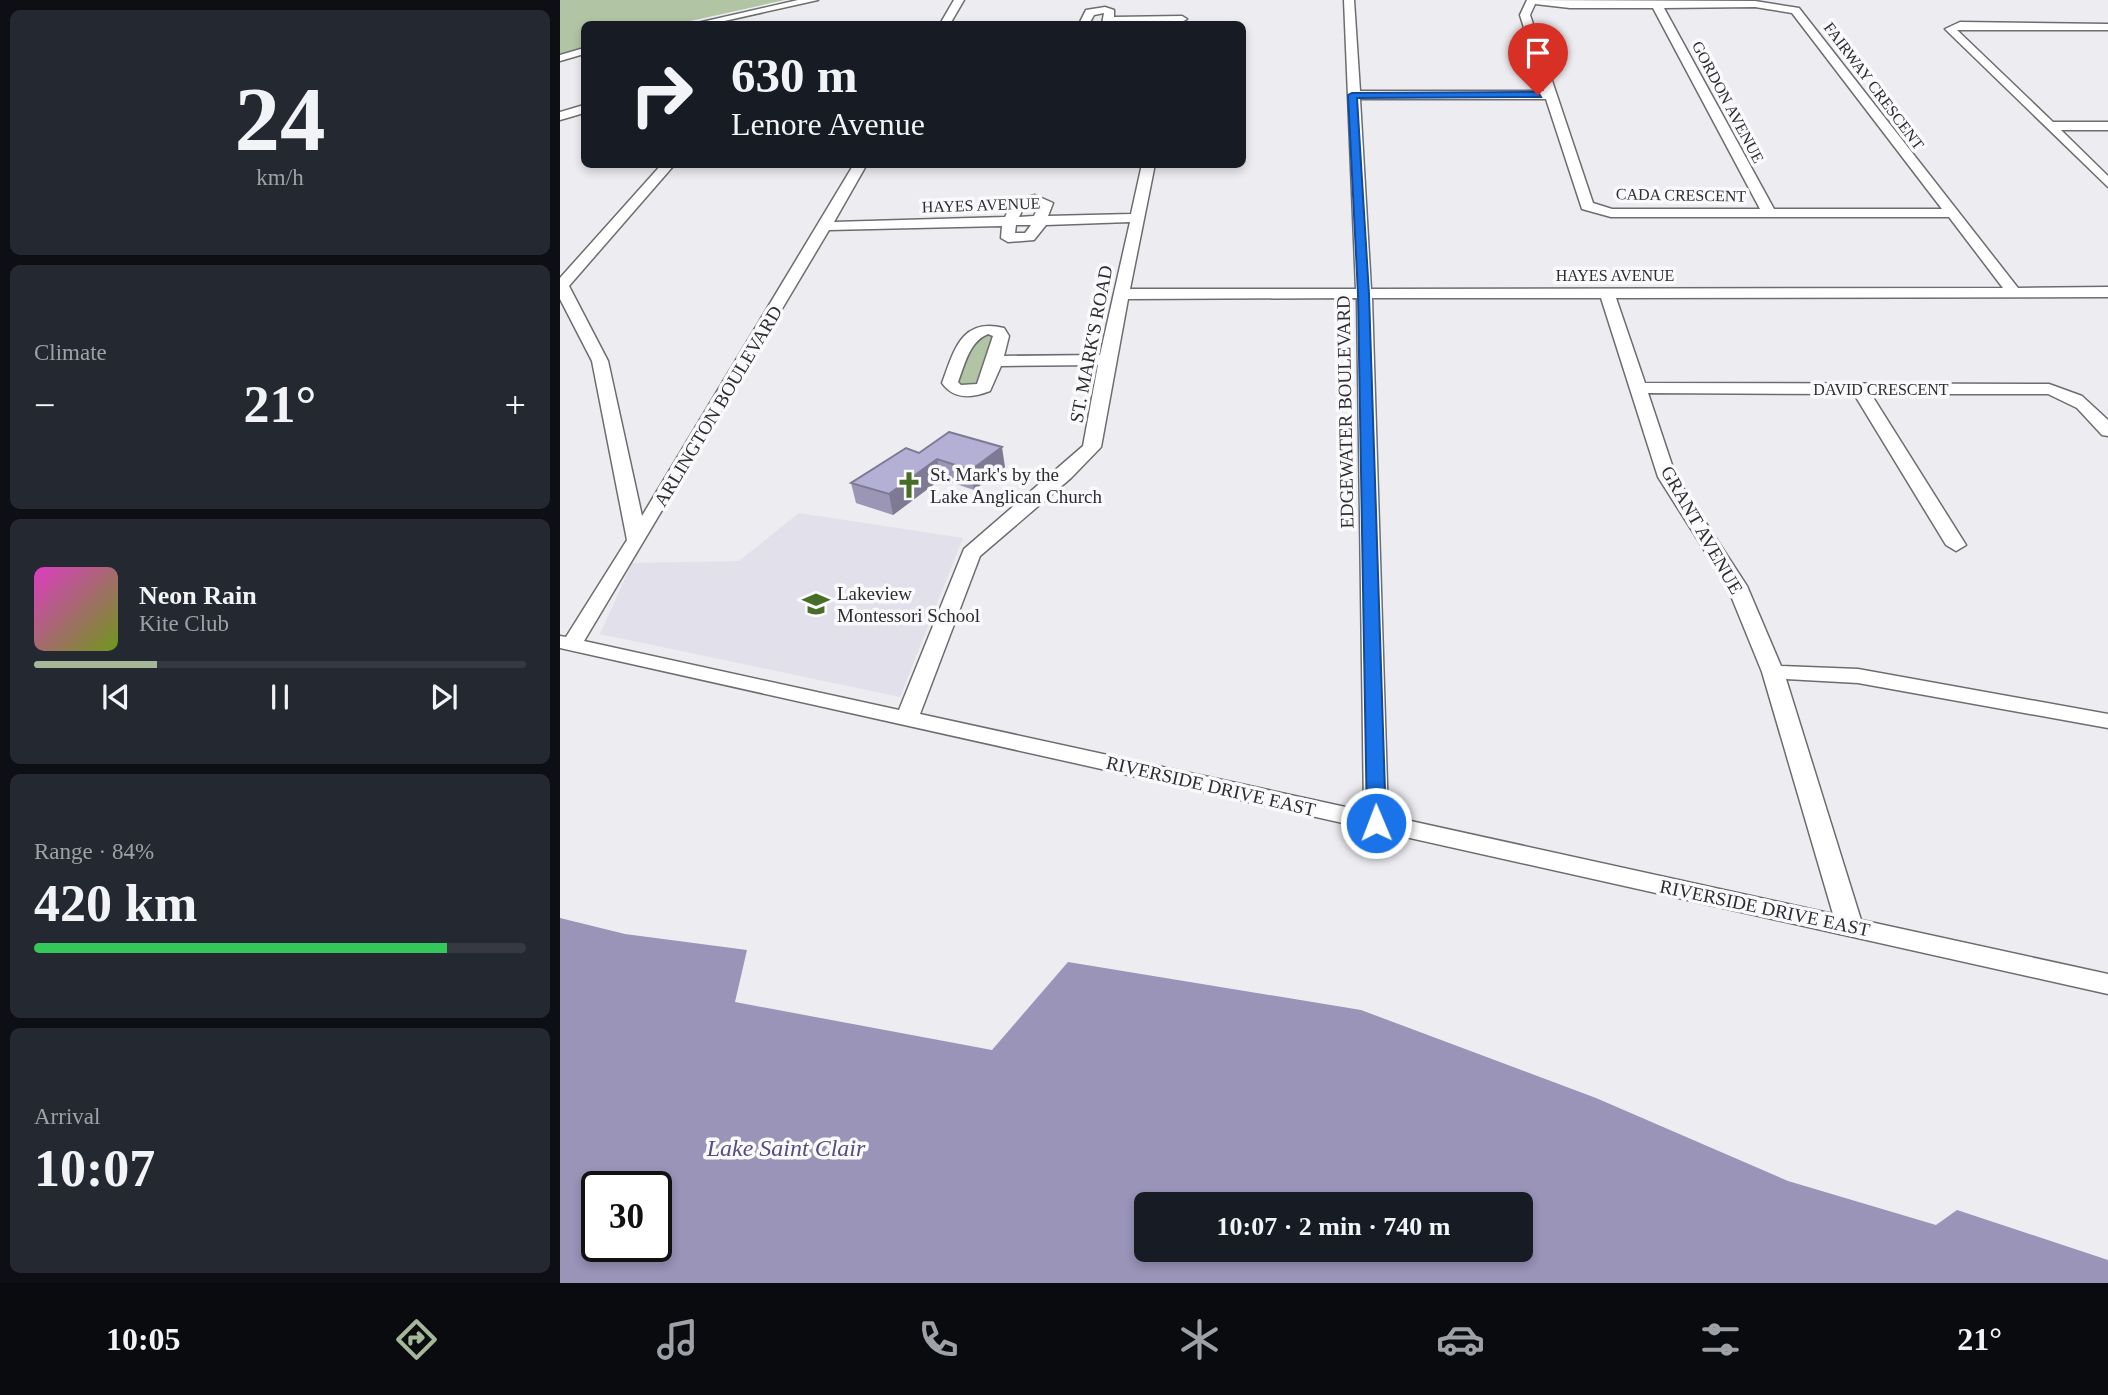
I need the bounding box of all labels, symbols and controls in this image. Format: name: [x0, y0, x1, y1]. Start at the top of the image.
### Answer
street label: FAIRWAY CRESCENT: [1821, 19, 1927, 153]
pin: [1508, 23, 1568, 95]
icon: arrive: [1519, 34, 1557, 72]
street label: GORDON AVENUE: [1689, 38, 1767, 166]
text: 630 m: [731, 48, 858, 103]
icon: right: [616, 49, 707, 140]
text: 24: [235, 69, 326, 170]
text: Lenore Avenue: [731, 106, 925, 142]
text: km/h: [256, 165, 304, 190]
street label: CADA CRESCENT: [1616, 185, 1746, 205]
street label: HAYES AVENUE: [921, 194, 1041, 216]
street label: ST. MARK'S ROAD: [1065, 264, 1117, 424]
street label: HAYES AVENUE: [1556, 267, 1674, 284]
street label: EDGEWATER BOULEVARD: [1332, 295, 1358, 529]
street label: ARLINGTON BOULEVARD: [650, 302, 786, 510]
text: Climate: [34, 340, 107, 365]
text: 21°: [244, 376, 316, 433]
street label: DAVID CRESCENT: [1813, 381, 1949, 398]
text: −: [34, 384, 55, 426]
text: +: [505, 384, 526, 426]
street label: GRANT AVENUE: [1657, 462, 1747, 598]
place label: St. Mark's by the Lake Anglican Church: [930, 464, 1103, 507]
church icon: St. Mark's by the Lake Anglican Church: [894, 470, 924, 500]
text: Neon Rain: [139, 581, 257, 610]
place label: Lakeview Montessori School: [837, 583, 980, 626]
school or university icon: Lakeview Montessori School: [801, 589, 831, 619]
text: Kite Club: [139, 611, 229, 636]
icon: previous: [97, 678, 135, 716]
icon: pause: [261, 678, 299, 716]
icon: next: [425, 678, 463, 716]
street label: RIVERSIDE DRIVE EAST: [1104, 752, 1318, 820]
position arrow: [1339, 786, 1413, 860]
text: Range · 84%: [34, 839, 154, 864]
text: 420 km: [34, 875, 197, 932]
street label: RIVERSIDE DRIVE EAST: [1658, 875, 1872, 941]
text: Arrival: [34, 1104, 100, 1129]
water label: Lake Saint Clair: [706, 1135, 866, 1161]
text: 10:07: [34, 1140, 155, 1197]
speed limit sign: 30: [581, 1171, 672, 1262]
text: 10:07 · 2 min · 740 m: [1217, 1212, 1451, 1241]
icon: directions: [392, 1315, 441, 1364]
icon: music: [653, 1315, 702, 1364]
icon: phone: [914, 1315, 963, 1364]
icon: climate: [1175, 1315, 1224, 1364]
icon: car: [1436, 1315, 1485, 1364]
icon: filters: [1696, 1315, 1745, 1364]
text: 10:05: [106, 1321, 181, 1357]
text: 21°: [1957, 1321, 2002, 1357]

